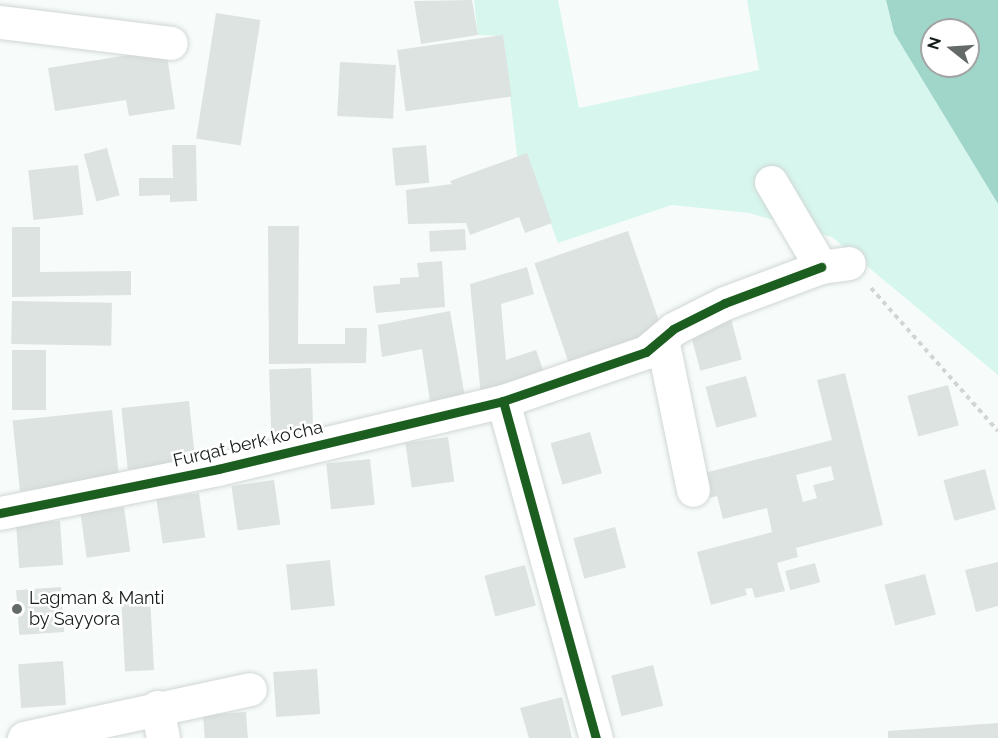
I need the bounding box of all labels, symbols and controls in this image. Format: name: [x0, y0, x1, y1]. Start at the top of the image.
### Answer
north arrow: [920, 18, 980, 78]
text: N: [923, 35, 945, 52]
street label: Furqat berk ko'cha: [171, 416, 325, 472]
place label: Lagman & Manti by Sayyora: [29, 588, 164, 630]
marker: Lagman & Manti by Sayyora: [10, 602, 24, 616]

